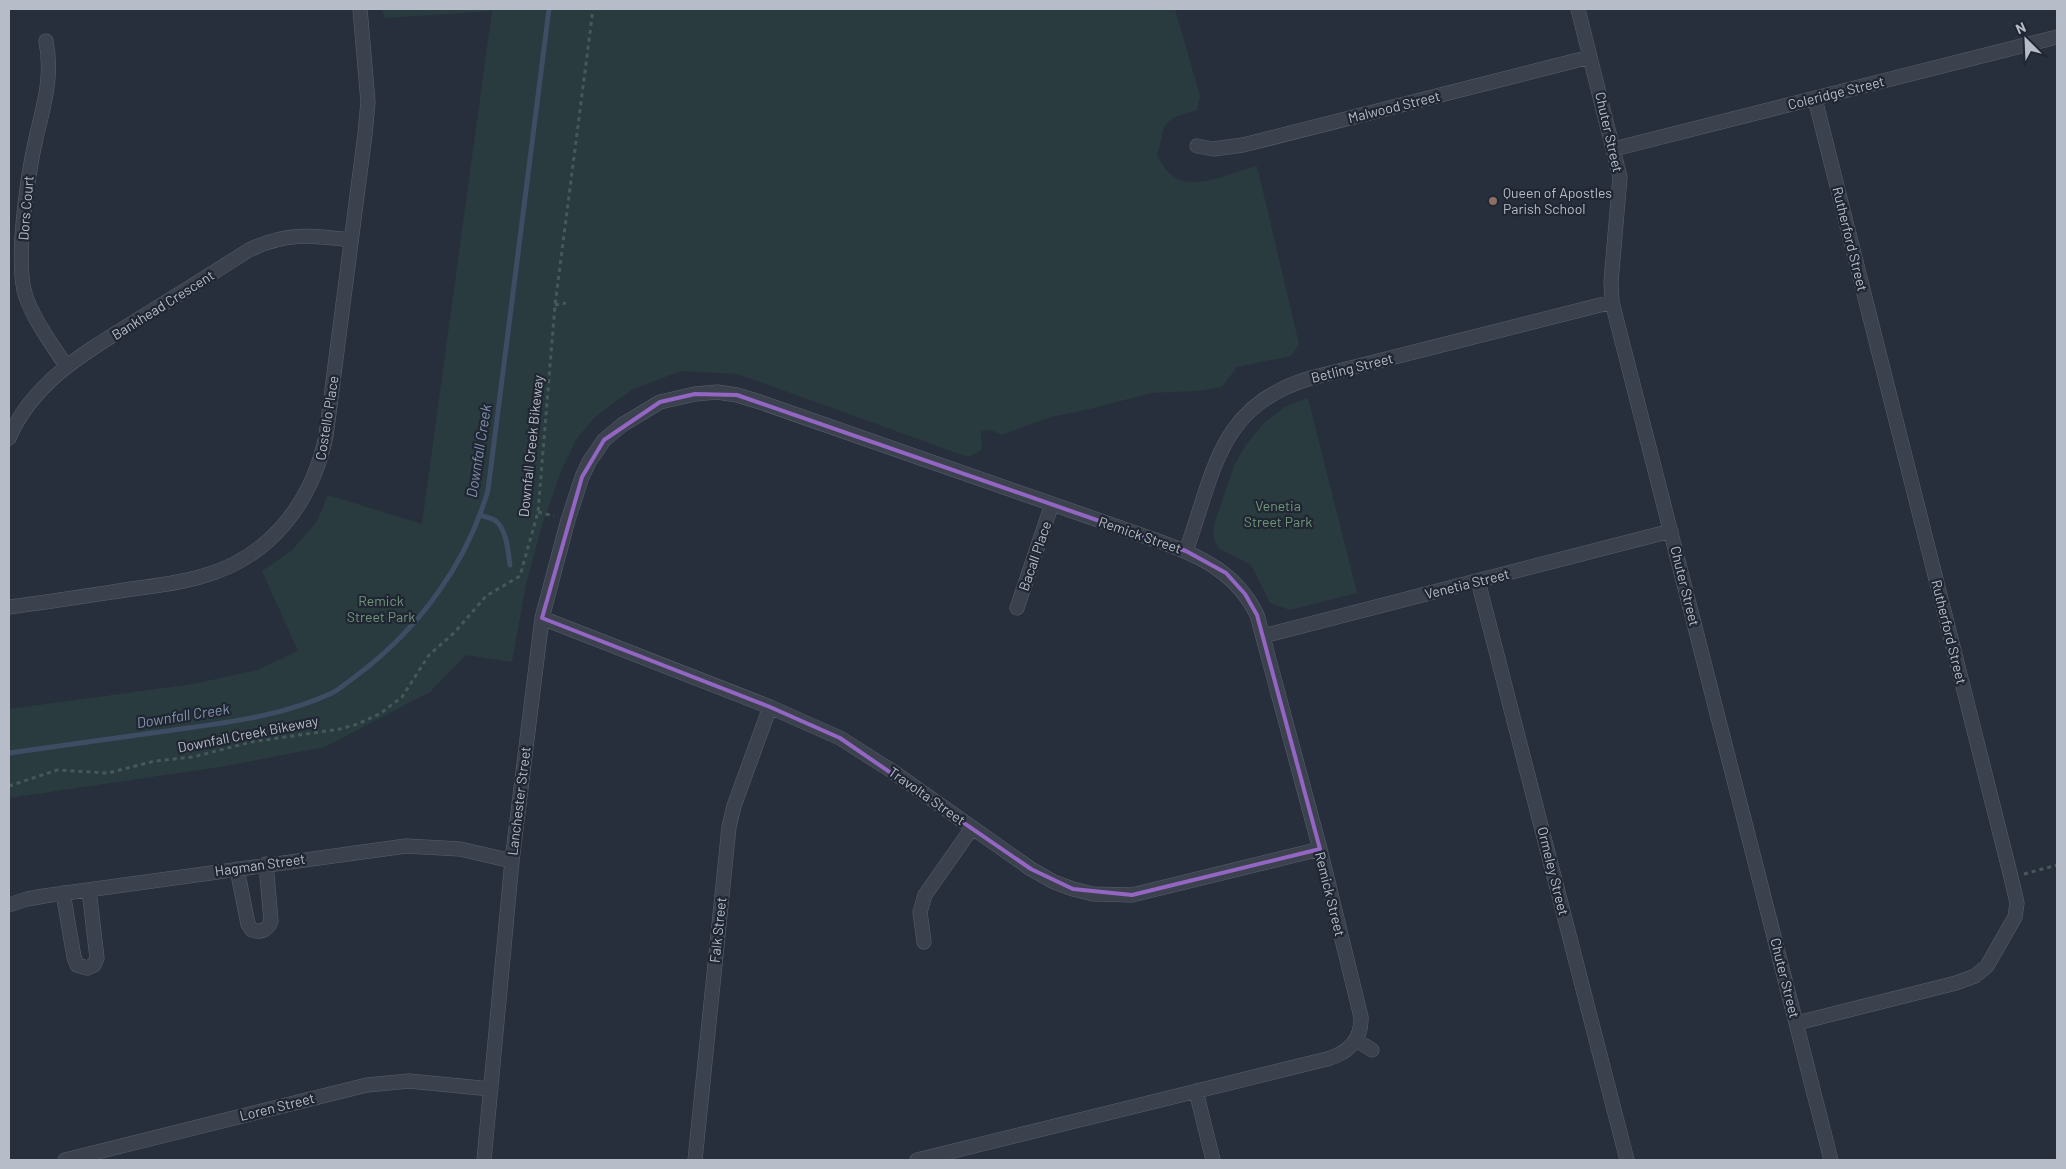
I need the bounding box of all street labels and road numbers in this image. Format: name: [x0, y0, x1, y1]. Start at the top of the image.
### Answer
street label: Coleridge Street: [1786, 72, 1886, 113]
street label: Malwood Street: [1346, 87, 1442, 126]
street label: Chuter Street: [1592, 90, 1627, 174]
street label: Dors Court: [14, 175, 37, 241]
street label: Rutherford Street: [1829, 185, 1872, 293]
street label: Bankhead Crescent: [108, 266, 217, 343]
street label: Betling Street: [1309, 349, 1395, 386]
street label: Downfall Creek Bikeway: [515, 373, 546, 518]
street label: Costello Place: [311, 374, 342, 461]
street label: Remick Street: [1097, 512, 1184, 557]
street label: Bacall Place: [1015, 519, 1054, 593]
street label: Chuter Street: [1667, 544, 1704, 628]
street label: Venetia Street: [1423, 565, 1511, 602]
street label: Rutherford Street: [1928, 578, 1971, 686]
street label: Downfall Creek Bikeway: [176, 711, 320, 755]
street label: Lanchester Street: [503, 745, 534, 856]
street label: Travolta Street: [886, 763, 969, 828]
street label: Ormeley Street: [1534, 825, 1573, 917]
street label: Hagman Street: [214, 850, 306, 879]
street label: Remick Street: [1312, 850, 1349, 938]
street label: Falk Street: [706, 896, 729, 964]
street label: Chuter Street: [1767, 936, 1804, 1020]
street label: Loren Street: [238, 1089, 316, 1124]

